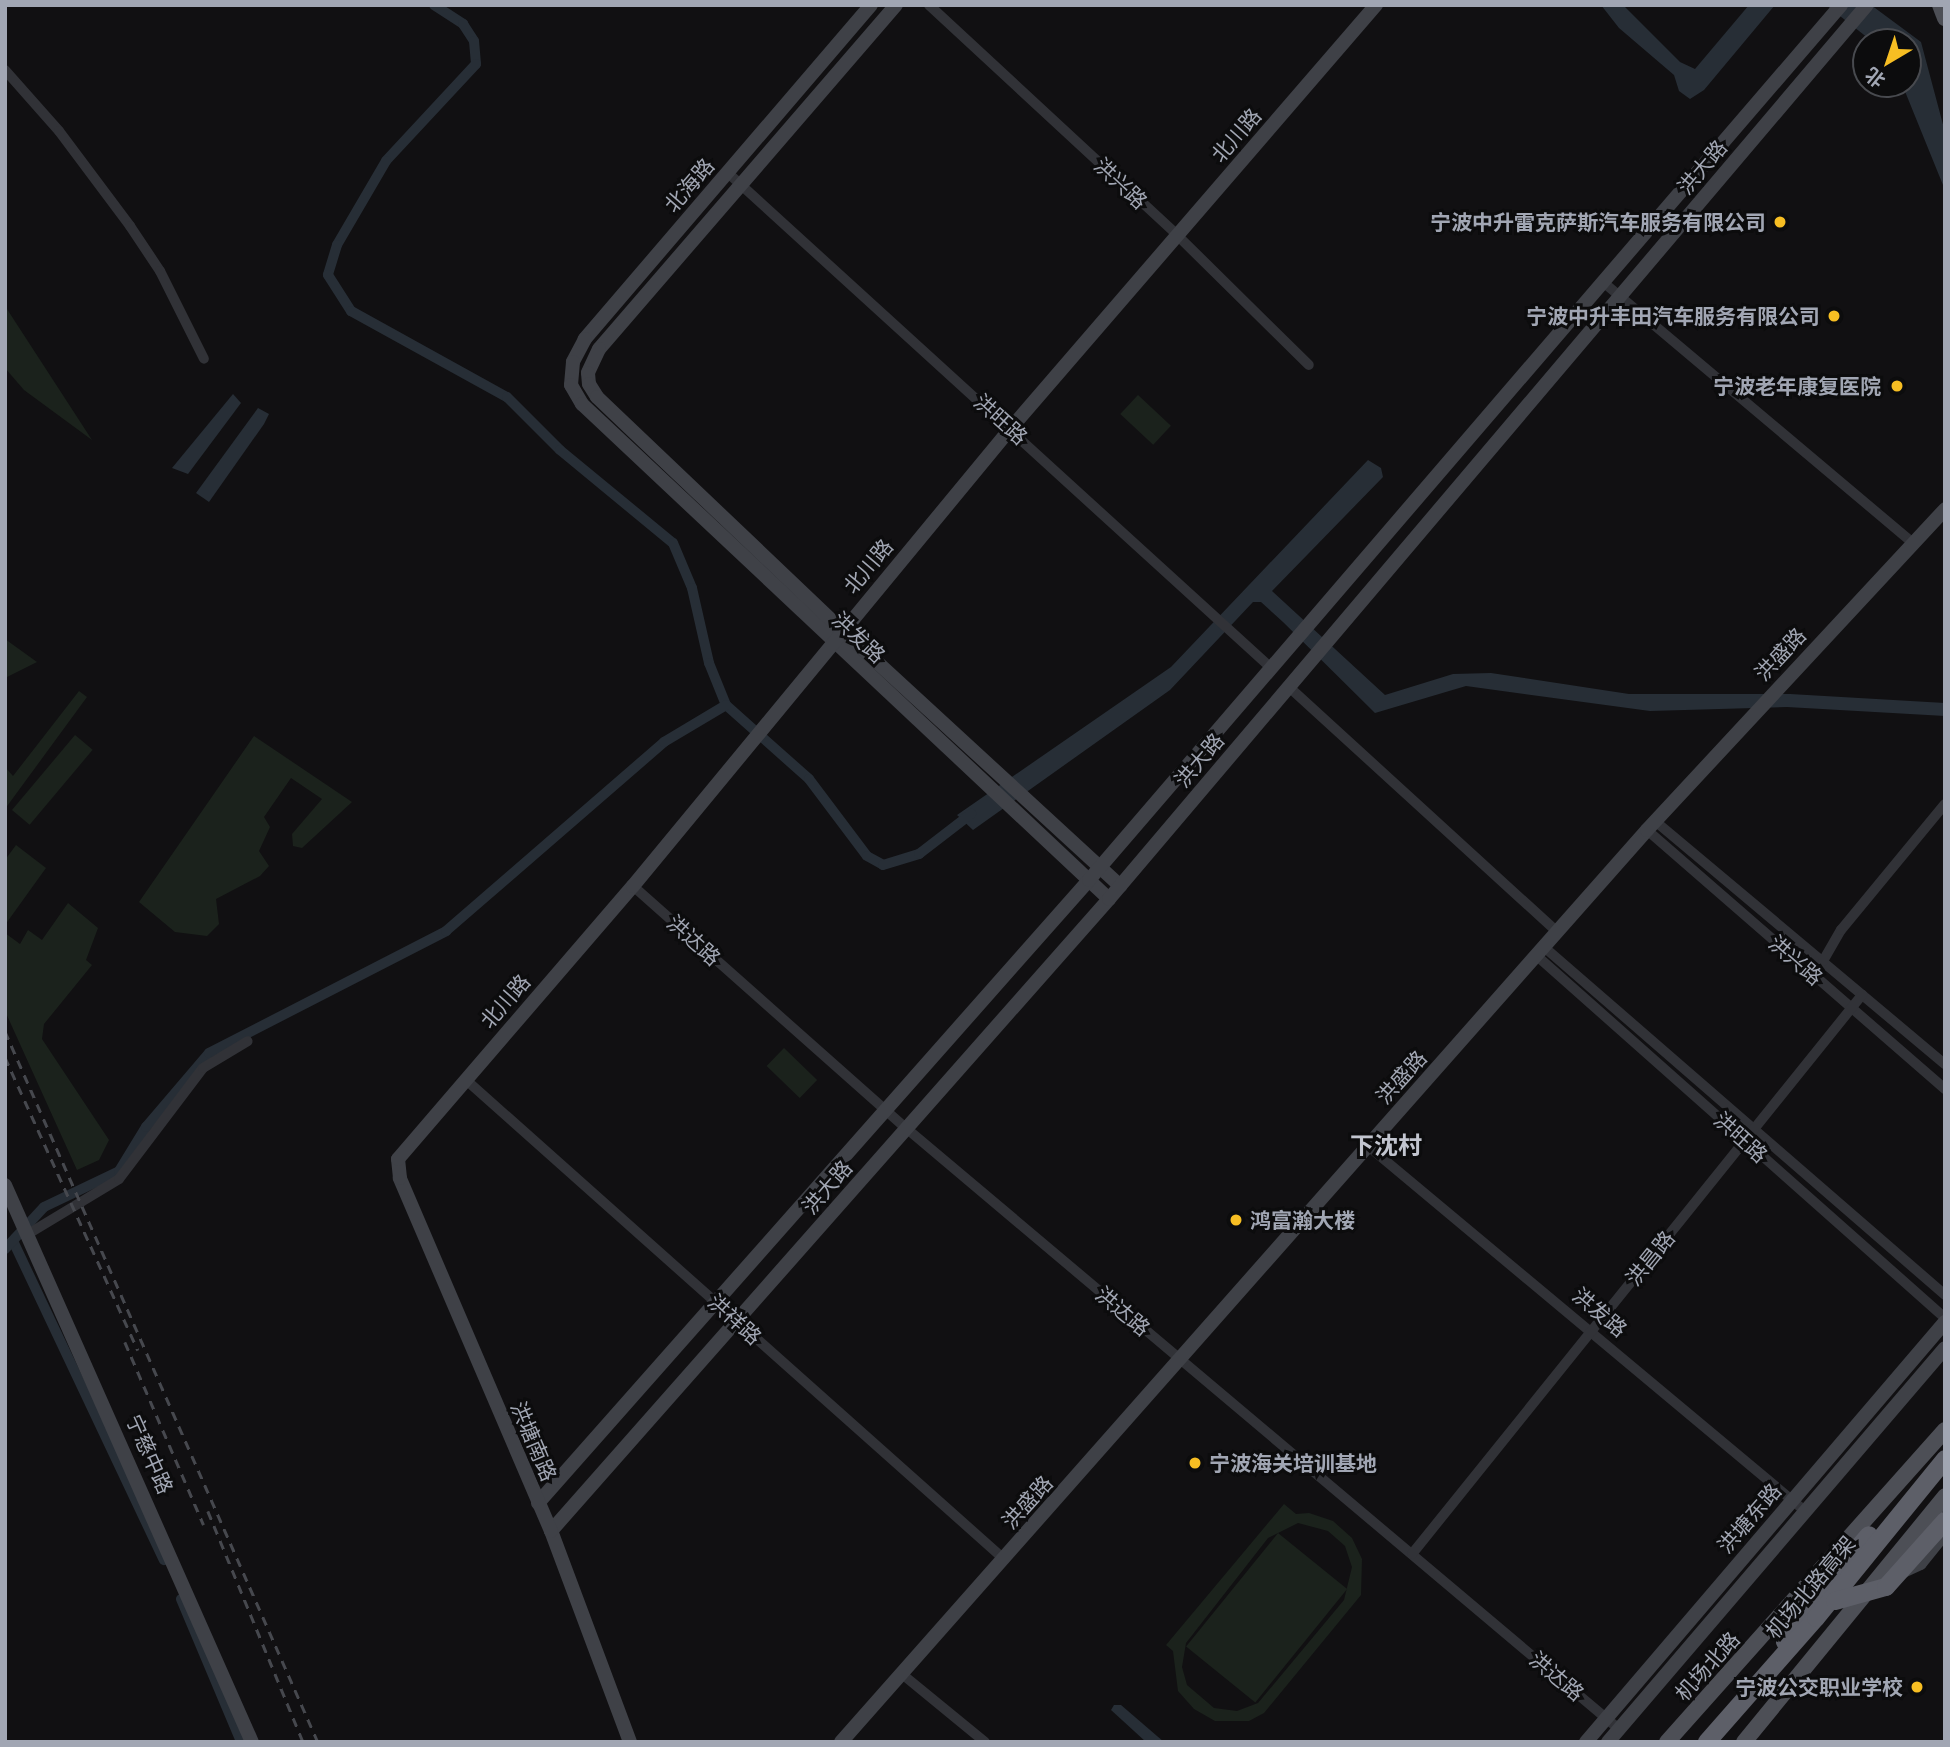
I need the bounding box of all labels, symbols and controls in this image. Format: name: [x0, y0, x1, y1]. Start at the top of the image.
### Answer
north arrow: [1852, 28, 1922, 98]
text: 北: [1860, 62, 1890, 93]
street label: 北川路: [1206, 103, 1266, 167]
street label: 洪大路: [1672, 135, 1732, 199]
street label: 洪兴路: [1089, 152, 1153, 214]
street label: 北海路: [659, 153, 719, 217]
place label: 宁波中升雷克萨斯汽车服务有限公司: [1430, 209, 1766, 235]
marker: 宁波中升雷克萨斯汽车服务有限公司: [1772, 214, 1788, 230]
place label: 宁波中升丰田汽车服务有限公司: [1526, 303, 1820, 329]
marker: 宁波中升丰田汽车服务有限公司: [1826, 308, 1842, 324]
place label: 宁波老年康复医院: [1713, 373, 1881, 399]
marker: 宁波老年康复医院: [1887, 376, 1907, 396]
street label: 洪旺路: [969, 389, 1033, 449]
street label: 北川路: [838, 534, 898, 598]
street label: 洪发路: [827, 606, 891, 668]
street label: 洪盛路: [1749, 622, 1811, 686]
street label: 洪大路: [1169, 728, 1229, 792]
street label: 洪达路: [662, 910, 726, 970]
street label: 洪兴路: [1764, 930, 1828, 990]
street label: 北川路: [475, 969, 535, 1033]
street label: 洪盛路: [1371, 1045, 1431, 1109]
street label: 洪旺路: [1709, 1107, 1773, 1167]
district label: 下沈村: [1350, 1132, 1422, 1160]
street label: 洪大路: [797, 1155, 857, 1219]
place label: 鸿富瀚大楼: [1250, 1207, 1355, 1233]
marker: 鸿富瀚大楼: [1228, 1212, 1244, 1228]
street label: 洪昌路: [1620, 1226, 1680, 1290]
street label: 洪达路: [1091, 1281, 1155, 1341]
street label: 洪发路: [1568, 1282, 1632, 1342]
street label: 洪祥路: [703, 1289, 767, 1349]
street label: 洪塘南路: [506, 1397, 562, 1485]
street label: 宁慈中路: [121, 1411, 179, 1497]
place label: 宁波海关培训基地: [1209, 1450, 1377, 1476]
marker: 宁波海关培训基地: [1187, 1455, 1203, 1471]
street label: 洪盛路: [997, 1470, 1057, 1534]
street label: 洪塘东路: [1712, 1478, 1786, 1558]
street label: 机场北路高架: [1760, 1531, 1860, 1643]
street label: 机场北路: [1670, 1626, 1744, 1706]
street label: 洪达路: [1525, 1646, 1589, 1706]
place label: 宁波公交职业学校: [1735, 1674, 1903, 1700]
marker: 宁波公交职业学校: [1909, 1679, 1925, 1695]

